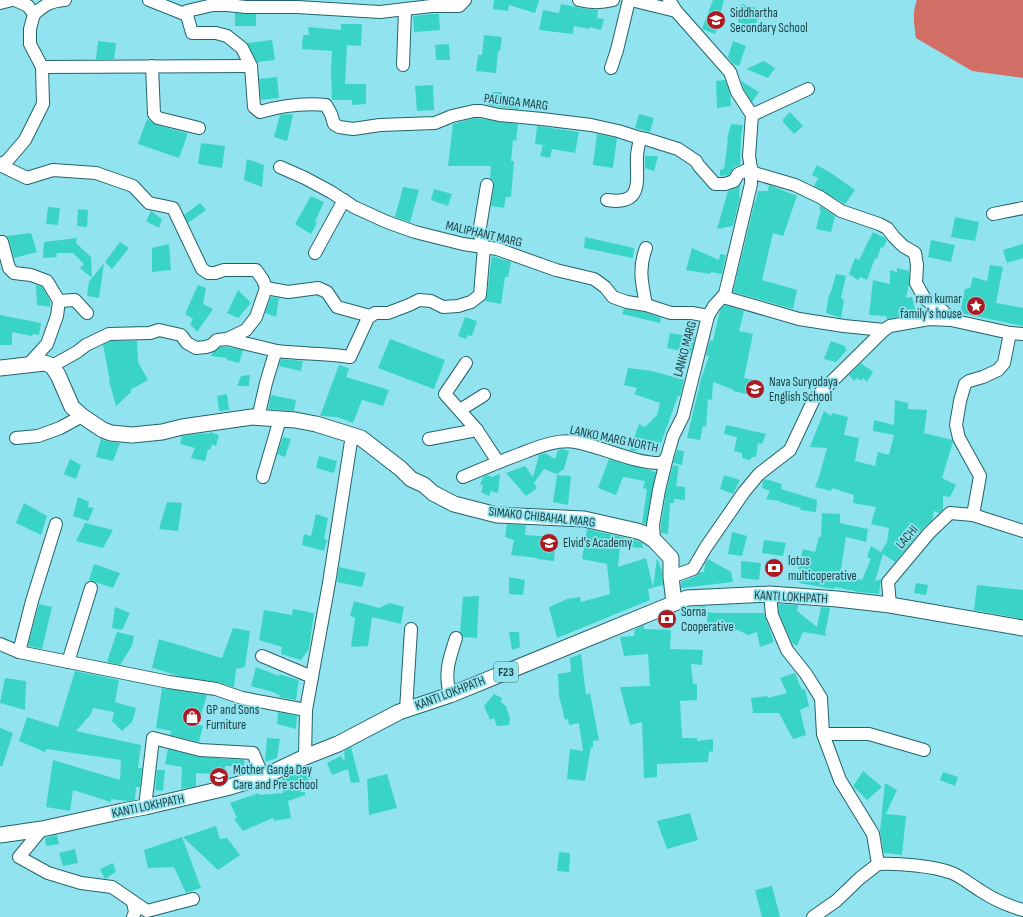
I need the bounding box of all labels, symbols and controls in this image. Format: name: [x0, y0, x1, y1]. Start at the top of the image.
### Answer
place label: Siddhartha Secondary School: [730, 5, 808, 36]
school or university icon: Siddhartha Secondary School: [705, 9, 727, 31]
street label: PALINGA MARG: [483, 90, 549, 114]
street label: MALIPHANT MARG: [444, 217, 524, 251]
place label: ram kumar family's house: [900, 291, 962, 322]
place icon: ram kumar family's house: [965, 295, 987, 317]
street label: LANKO MARG: [670, 319, 700, 379]
place label: Nava Suryodaya English School: [769, 374, 838, 405]
school or university icon: Nava Suryodaya English School: [744, 378, 766, 400]
street label: LANKO MARG NORTH: [568, 422, 660, 456]
street label: SIMAKO CHIBAHAL MARG: [488, 503, 596, 531]
street label: LACHI: [892, 522, 922, 552]
school or university icon: Elvid's Academy: [538, 532, 560, 554]
place label: Elvid's Academy: [563, 535, 632, 551]
place label: lotus multicoperative: [788, 553, 857, 584]
bank icon: lotus multicoperative: [763, 557, 785, 579]
street label: KANTI LOKHPATH: [754, 587, 828, 607]
place label: Sorna Cooperative: [681, 604, 734, 635]
bank icon: Sorna Cooperative: [656, 608, 678, 630]
road number: F23: [494, 662, 518, 682]
street label: KANTI LOKHPATH: [413, 672, 487, 714]
place label: GP and Sons Furniture: [206, 702, 260, 733]
shop icon: GP and Sons Furniture: [181, 706, 203, 728]
place label: Mother Ganga Day Care and Pre school: [233, 762, 318, 793]
school or university icon: Mother Ganga Day Care and Pre school: [208, 766, 230, 788]
street label: KANTI LOKHPATH: [110, 791, 186, 821]

